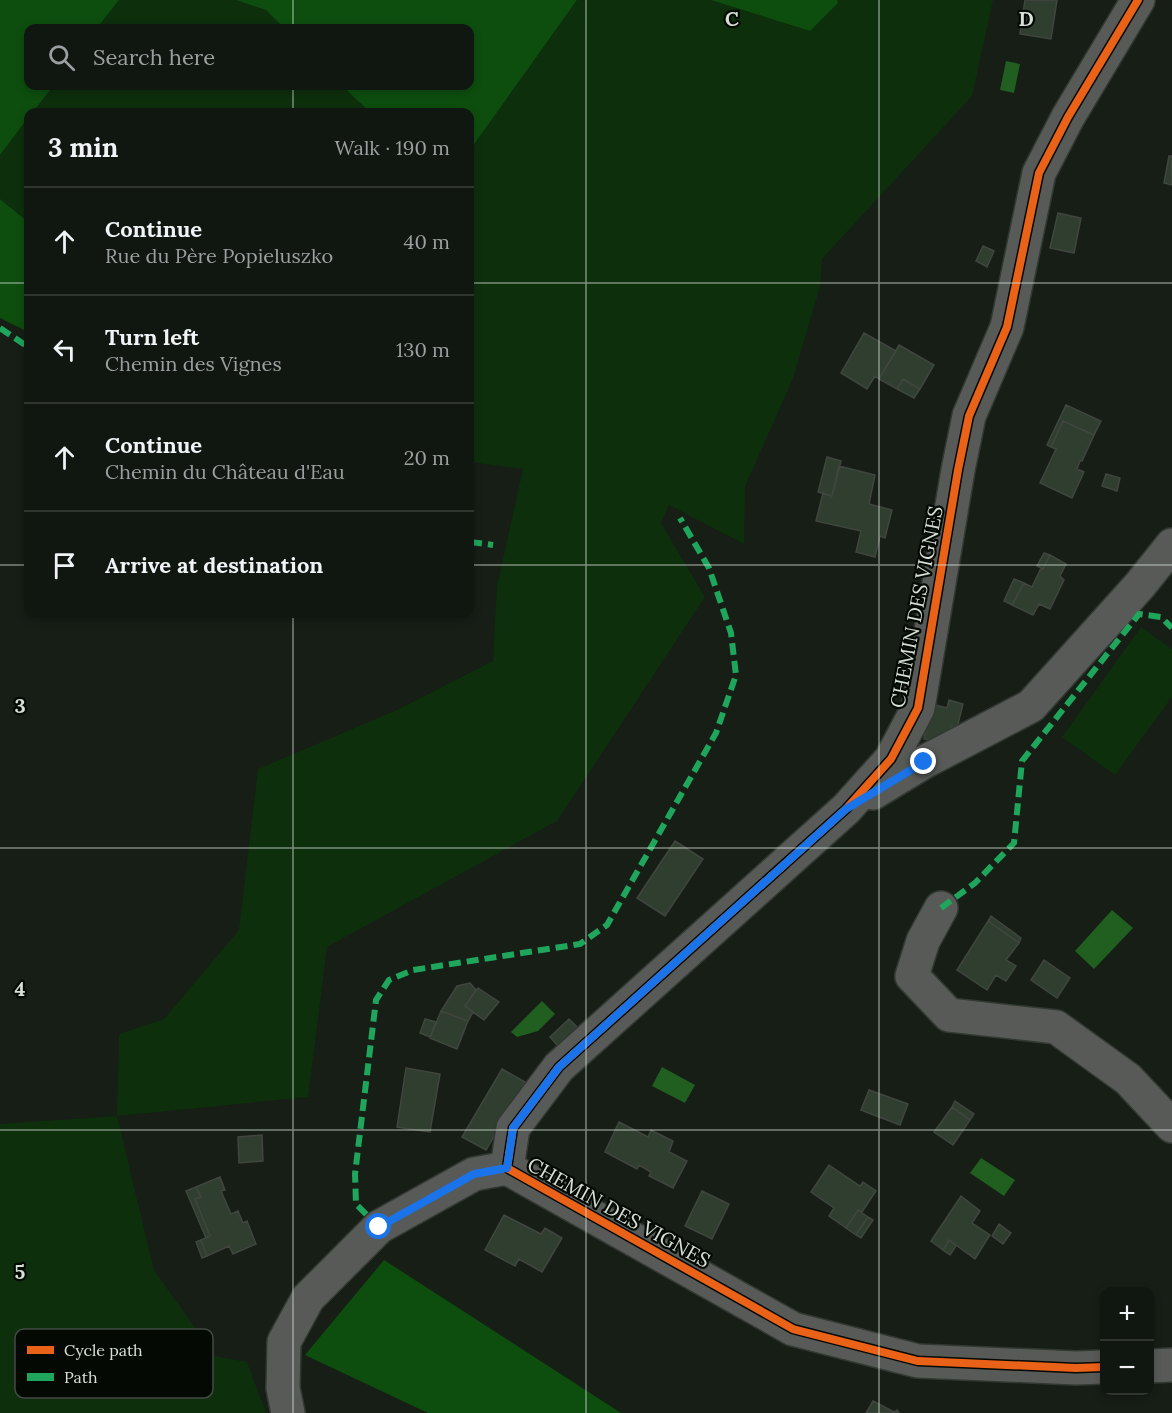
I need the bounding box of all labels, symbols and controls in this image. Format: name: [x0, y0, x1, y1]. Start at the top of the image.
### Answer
text: C: [725, 6, 739, 31]
text: D: [1018, 6, 1034, 31]
search box: [24, 24, 474, 90]
icon: search: [45, 41, 78, 74]
text: Search here: [93, 43, 215, 71]
text: 3 min: [48, 131, 118, 164]
text: Walk · 190 m: [334, 135, 450, 160]
text: Continue: [105, 215, 202, 243]
icon: ahead: [48, 225, 81, 258]
text: 40 m: [404, 229, 450, 254]
text: Rue du Père Popieluszko: [105, 243, 333, 268]
text: Turn left: [105, 323, 199, 351]
icon: left: [48, 333, 81, 366]
text: 130 m: [396, 337, 450, 362]
text: Chemin des Vignes: [105, 351, 282, 376]
text: Continue: [105, 431, 202, 459]
icon: ahead: [48, 441, 81, 474]
text: 20 m: [404, 445, 450, 470]
text: Chemin du Château d'Eau: [105, 459, 345, 484]
street label: CHEMIN DES VIGNES: [884, 504, 948, 710]
icon: arrive: [48, 549, 81, 582]
text: Arrive at destination: [105, 551, 323, 579]
text: 3: [14, 693, 26, 718]
route end: [910, 748, 936, 774]
text: 4: [15, 976, 26, 1001]
street label: CHEMIN DES VIGNES: [523, 1151, 715, 1273]
route start: [365, 1213, 391, 1239]
text: 5: [15, 1259, 26, 1284]
map controls: [1100, 1287, 1154, 1395]
button: +: [1100, 1287, 1154, 1341]
legend: [15, 1329, 213, 1398]
text: Cycle path: [64, 1340, 143, 1360]
button: −: [1100, 1341, 1154, 1395]
text: Path: [64, 1367, 98, 1387]

